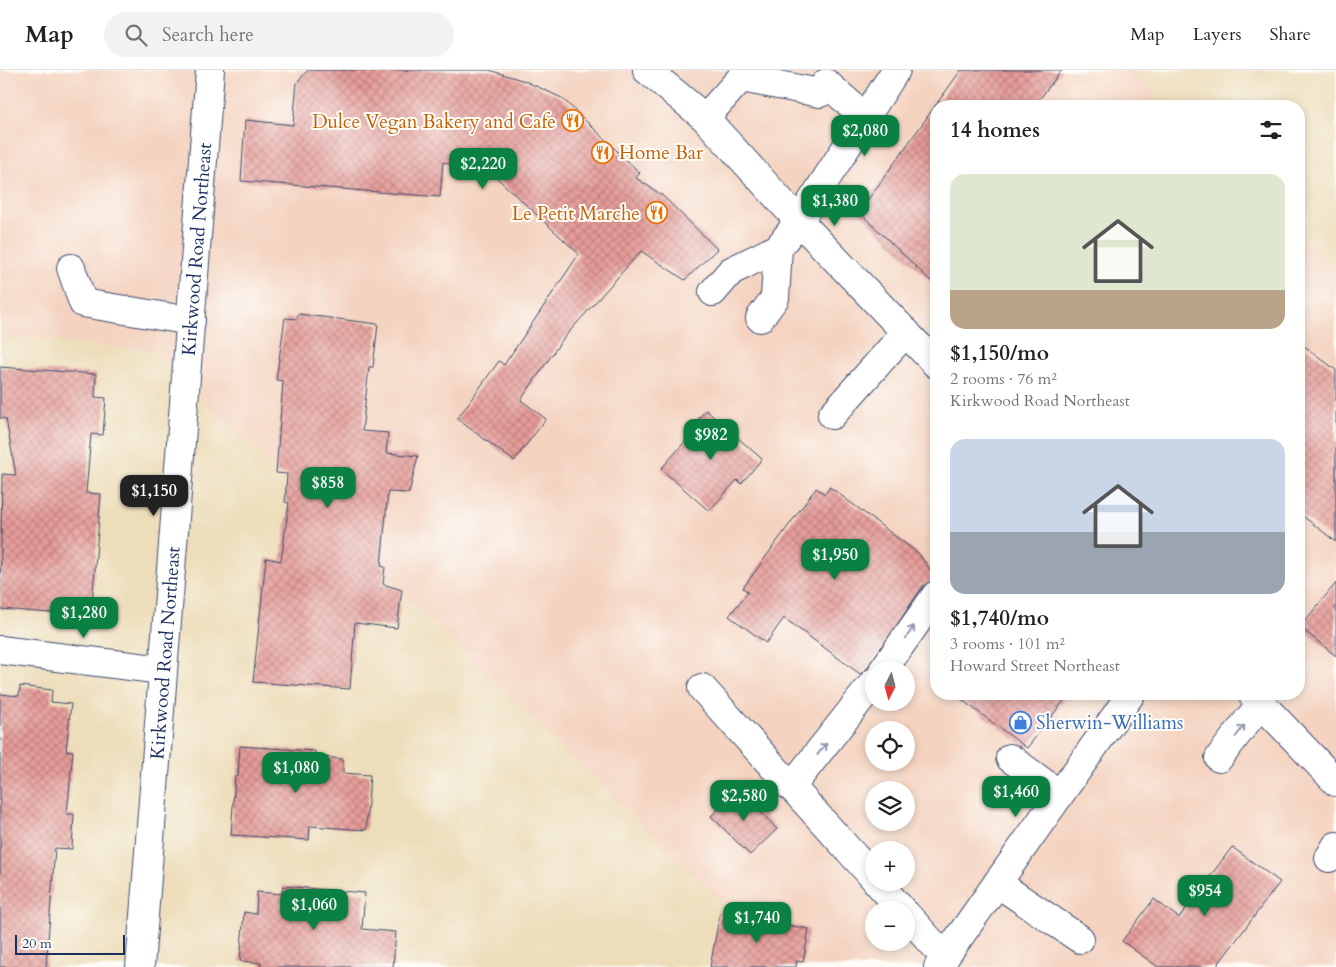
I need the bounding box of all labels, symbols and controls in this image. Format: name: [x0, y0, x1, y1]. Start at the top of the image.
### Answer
search box: [104, 12, 454, 57]
text: Map: [25, 18, 74, 51]
icon: search: [122, 21, 150, 49]
text: Search here: [162, 22, 254, 48]
text: Map: [1130, 22, 1165, 47]
text: Layers: [1193, 22, 1242, 47]
text: Share: [1270, 22, 1311, 47]
place label: Dulce Vegan Bakery and Cafe: [312, 109, 556, 135]
restaurant icon: Dulce Vegan Bakery and Cafe: [560, 109, 584, 133]
pin: $2,080: [824, 114, 906, 157]
text: 14 homes: [950, 116, 1040, 145]
icon: filters: [1257, 116, 1285, 144]
text: $2,080: [842, 120, 888, 142]
restaurant icon: Home Bar: [591, 140, 615, 164]
place label: Home Bar: [619, 140, 703, 166]
street label: Kirkwood Road Northeast: [176, 142, 218, 357]
pin: $2,220: [442, 148, 524, 190]
text: $2,220: [460, 153, 506, 175]
pin: $1,380: [794, 184, 876, 227]
text: $1,380: [812, 190, 858, 212]
place label: Le Petit Marche: [512, 201, 640, 227]
restaurant icon: Le Petit Marche: [644, 201, 668, 225]
icon: home: [1073, 206, 1163, 296]
text: $1,150/mo: [950, 339, 1049, 368]
text: 2 rooms · 76 m²: [950, 368, 1057, 390]
text: Kirkwood Road Northeast: [950, 390, 1130, 412]
pin: $982: [681, 418, 741, 461]
text: $982: [695, 424, 727, 446]
pin: $858: [298, 466, 358, 509]
icon: home: [1073, 471, 1163, 561]
text: $858: [312, 472, 344, 494]
pin: $1,150: [113, 474, 195, 517]
text: $1,150: [131, 480, 177, 502]
pin: $1,950: [794, 538, 876, 581]
text: $1,950: [812, 544, 858, 566]
street label: Kirkwood Road Northeast: [144, 546, 187, 761]
pin: $1,280: [43, 596, 125, 639]
text: $1,280: [61, 602, 107, 624]
text: $1,740/mo: [950, 604, 1049, 633]
one-way arrow: [905, 626, 915, 640]
text: 3 rooms · 101 m²: [950, 633, 1065, 655]
text: Howard Street Northeast: [950, 655, 1120, 677]
north arrow: [865, 661, 915, 711]
map controls: [865, 661, 915, 951]
shop icon: Sherwin-Williams: [1008, 710, 1032, 734]
place label: Sherwin-Williams: [1036, 710, 1183, 736]
button: locate: [865, 721, 915, 771]
one-way arrow: [1235, 724, 1245, 738]
one-way arrow: [816, 743, 827, 756]
pin: $1,080: [255, 752, 337, 794]
text: $1,080: [273, 757, 319, 779]
pin: $1,460: [975, 776, 1057, 818]
pin: $2,580: [703, 780, 785, 822]
button: layers: [865, 781, 915, 831]
text: $1,460: [993, 781, 1039, 803]
text: $2,580: [721, 785, 767, 807]
button: +: [865, 841, 915, 891]
pin: $954: [1175, 874, 1235, 917]
text: $954: [1189, 880, 1221, 902]
pin: $1,060: [273, 888, 355, 931]
text: $1,060: [291, 894, 337, 916]
button: −: [865, 901, 915, 951]
pin: $1,740: [716, 902, 798, 944]
text: $1,740: [734, 907, 780, 929]
scale bar: [15, 932, 125, 955]
text: 20 m: [22, 934, 52, 953]

